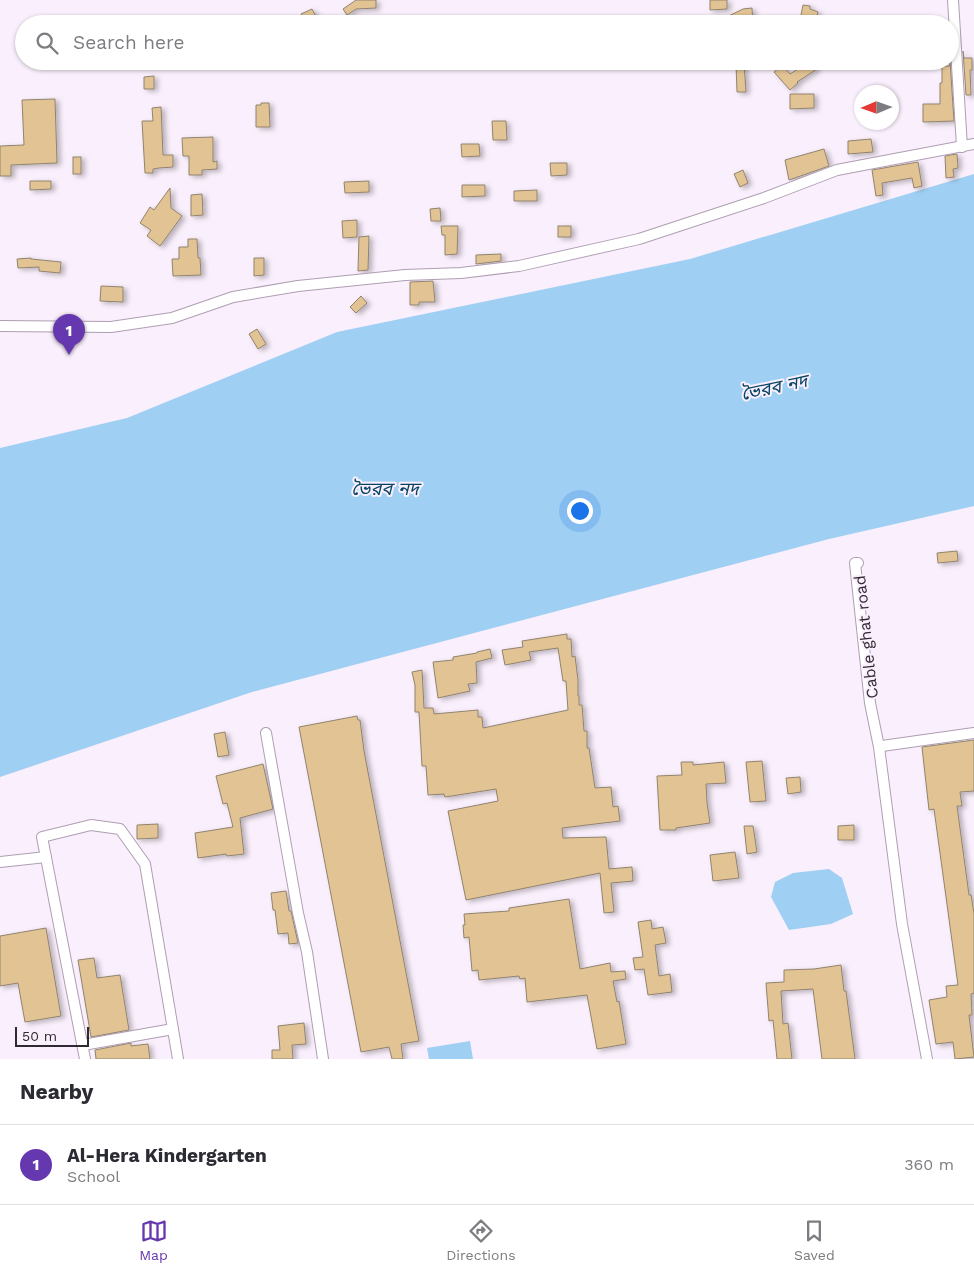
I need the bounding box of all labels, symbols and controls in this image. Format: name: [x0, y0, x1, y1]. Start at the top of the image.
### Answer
search box: [15, 15, 959, 70]
icon: search: [33, 29, 61, 57]
text: Search here: [73, 31, 184, 54]
north arrow: [854, 85, 899, 130]
pin: 1: [53, 314, 85, 355]
water label: ভৈরব নদ: [739, 369, 812, 404]
water label: ভৈরব নদ: [351, 478, 422, 499]
your location: [567, 498, 593, 524]
street label: Cable ghat road: [850, 574, 882, 700]
scale bar: [15, 1024, 89, 1047]
text: 50 m: [22, 1028, 57, 1044]
text: Nearby: [20, 1079, 93, 1104]
text: Al-Hera Kindergarten: [67, 1144, 267, 1167]
text: 1: [33, 1155, 39, 1174]
text: 360 m: [904, 1155, 954, 1174]
text: School: [67, 1167, 120, 1186]
tab: Map: [139, 1217, 168, 1263]
tab: Directions: [446, 1217, 516, 1263]
tab: Saved: [794, 1217, 835, 1263]

